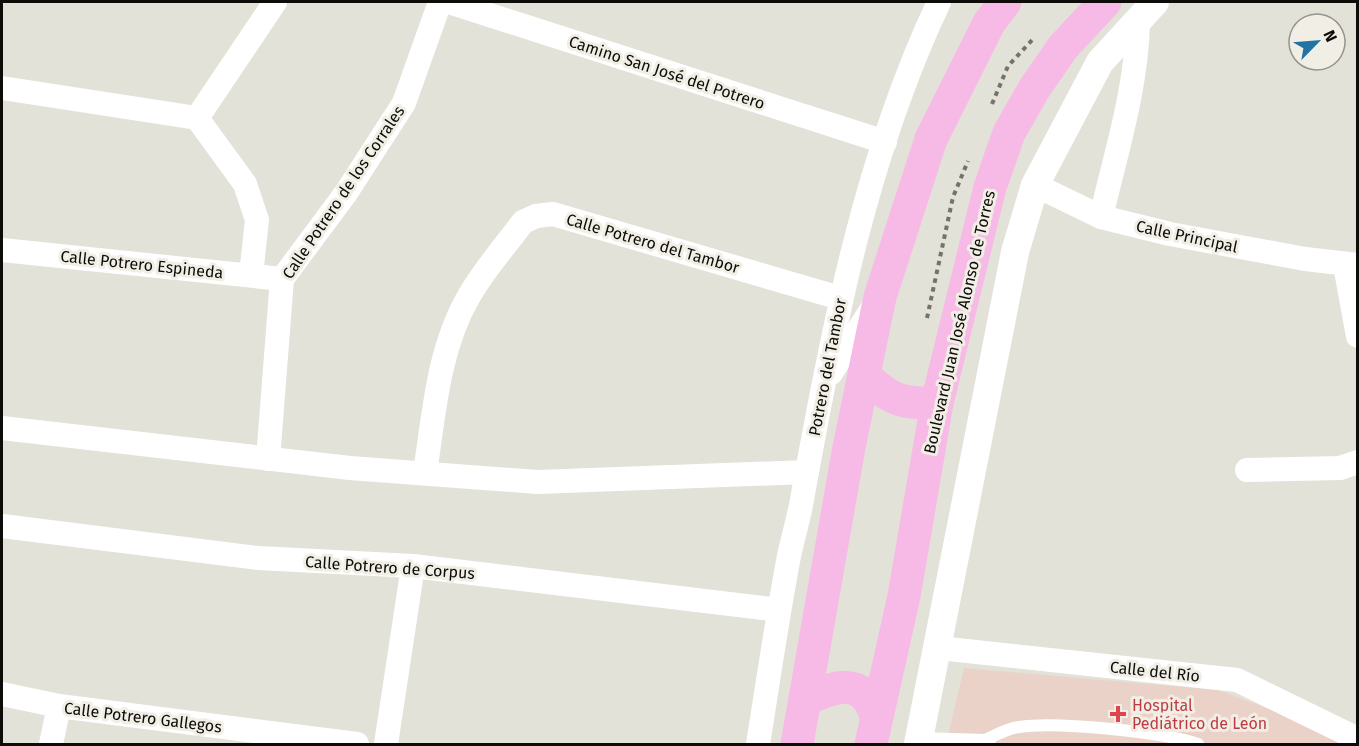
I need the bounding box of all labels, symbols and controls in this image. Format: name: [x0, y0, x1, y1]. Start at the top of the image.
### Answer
north arrow: [1287, 12, 1347, 72]
text: N: [1319, 27, 1341, 45]
street label: Camino San José del Potrero: [566, 32, 767, 113]
street label: Calle Potrero de los Corrales: [278, 102, 408, 282]
street label: Boulevard Juan José Alonso de Torres: [920, 189, 999, 456]
street label: Calle Potrero del Tambor: [564, 210, 742, 278]
street label: Calle Principal: [1134, 216, 1240, 257]
street label: Calle Potrero Espineda: [60, 247, 224, 282]
street label: Potrero del Tambor: [805, 296, 850, 438]
street label: Calle Potrero de Corpus: [304, 552, 476, 583]
street label: Calle del Río: [1109, 657, 1201, 686]
place label: Hospital Pediátrico de León: [1132, 696, 1267, 733]
street label: Calle Potrero Gallegos: [63, 698, 223, 737]
marker: Hospital Pediátrico de León: [1109, 705, 1127, 723]

